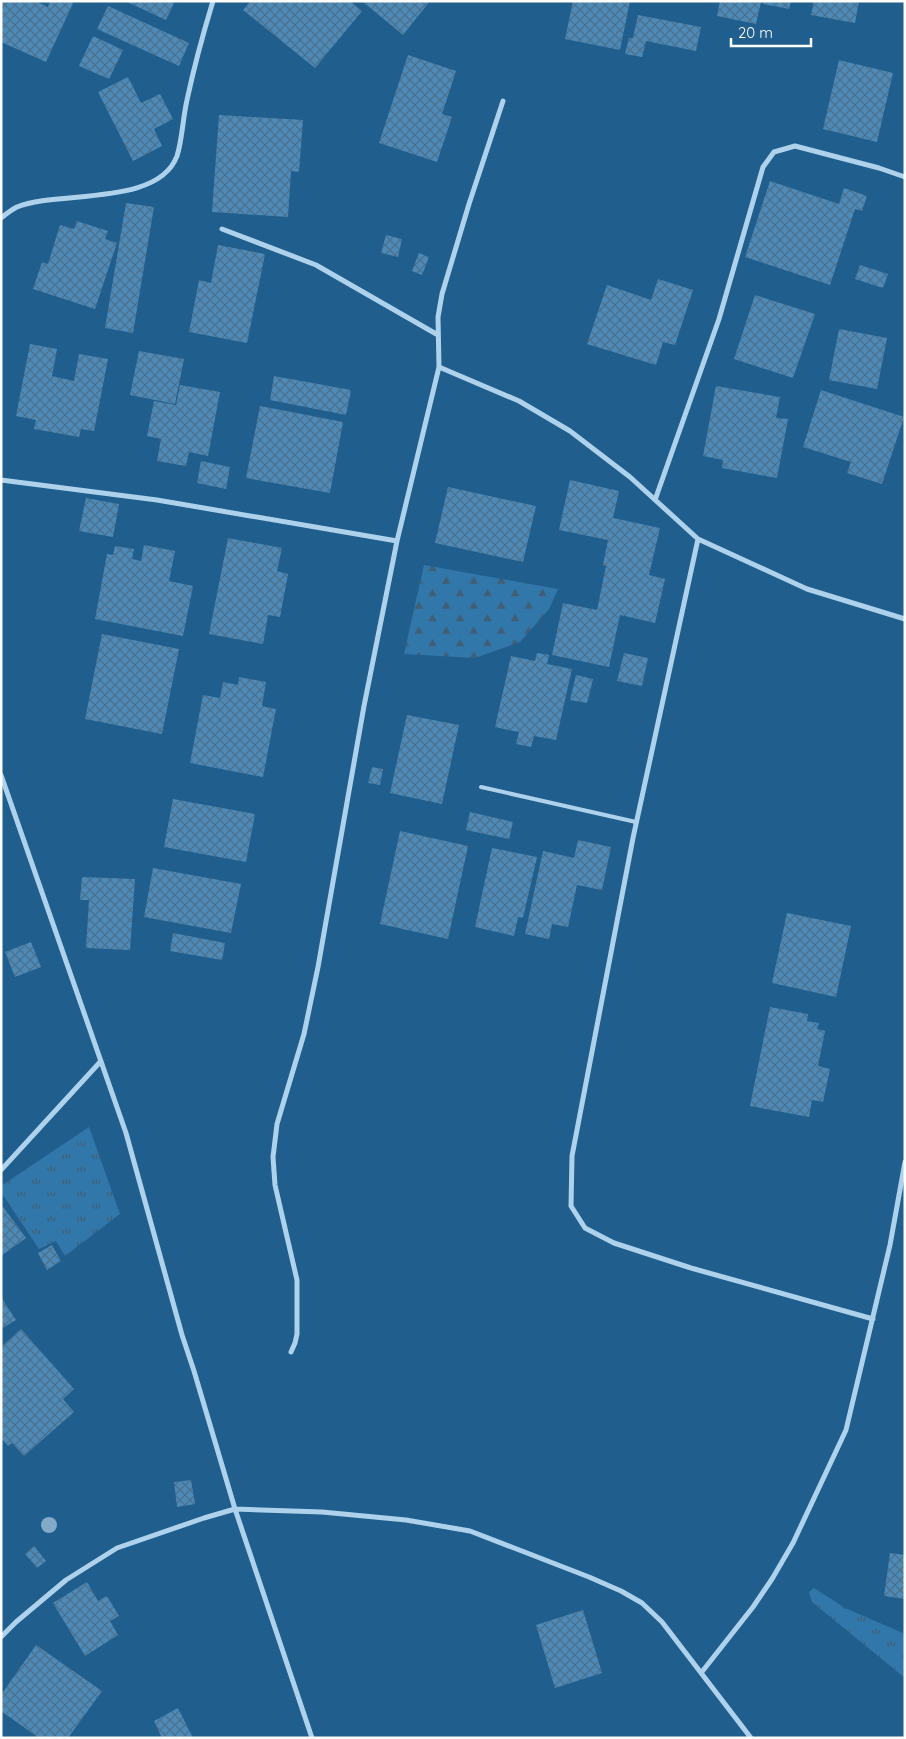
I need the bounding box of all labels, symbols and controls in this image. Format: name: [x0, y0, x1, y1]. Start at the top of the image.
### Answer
scale bar: [731, 15, 811, 47]
text: 20 m: [738, 23, 773, 42]

